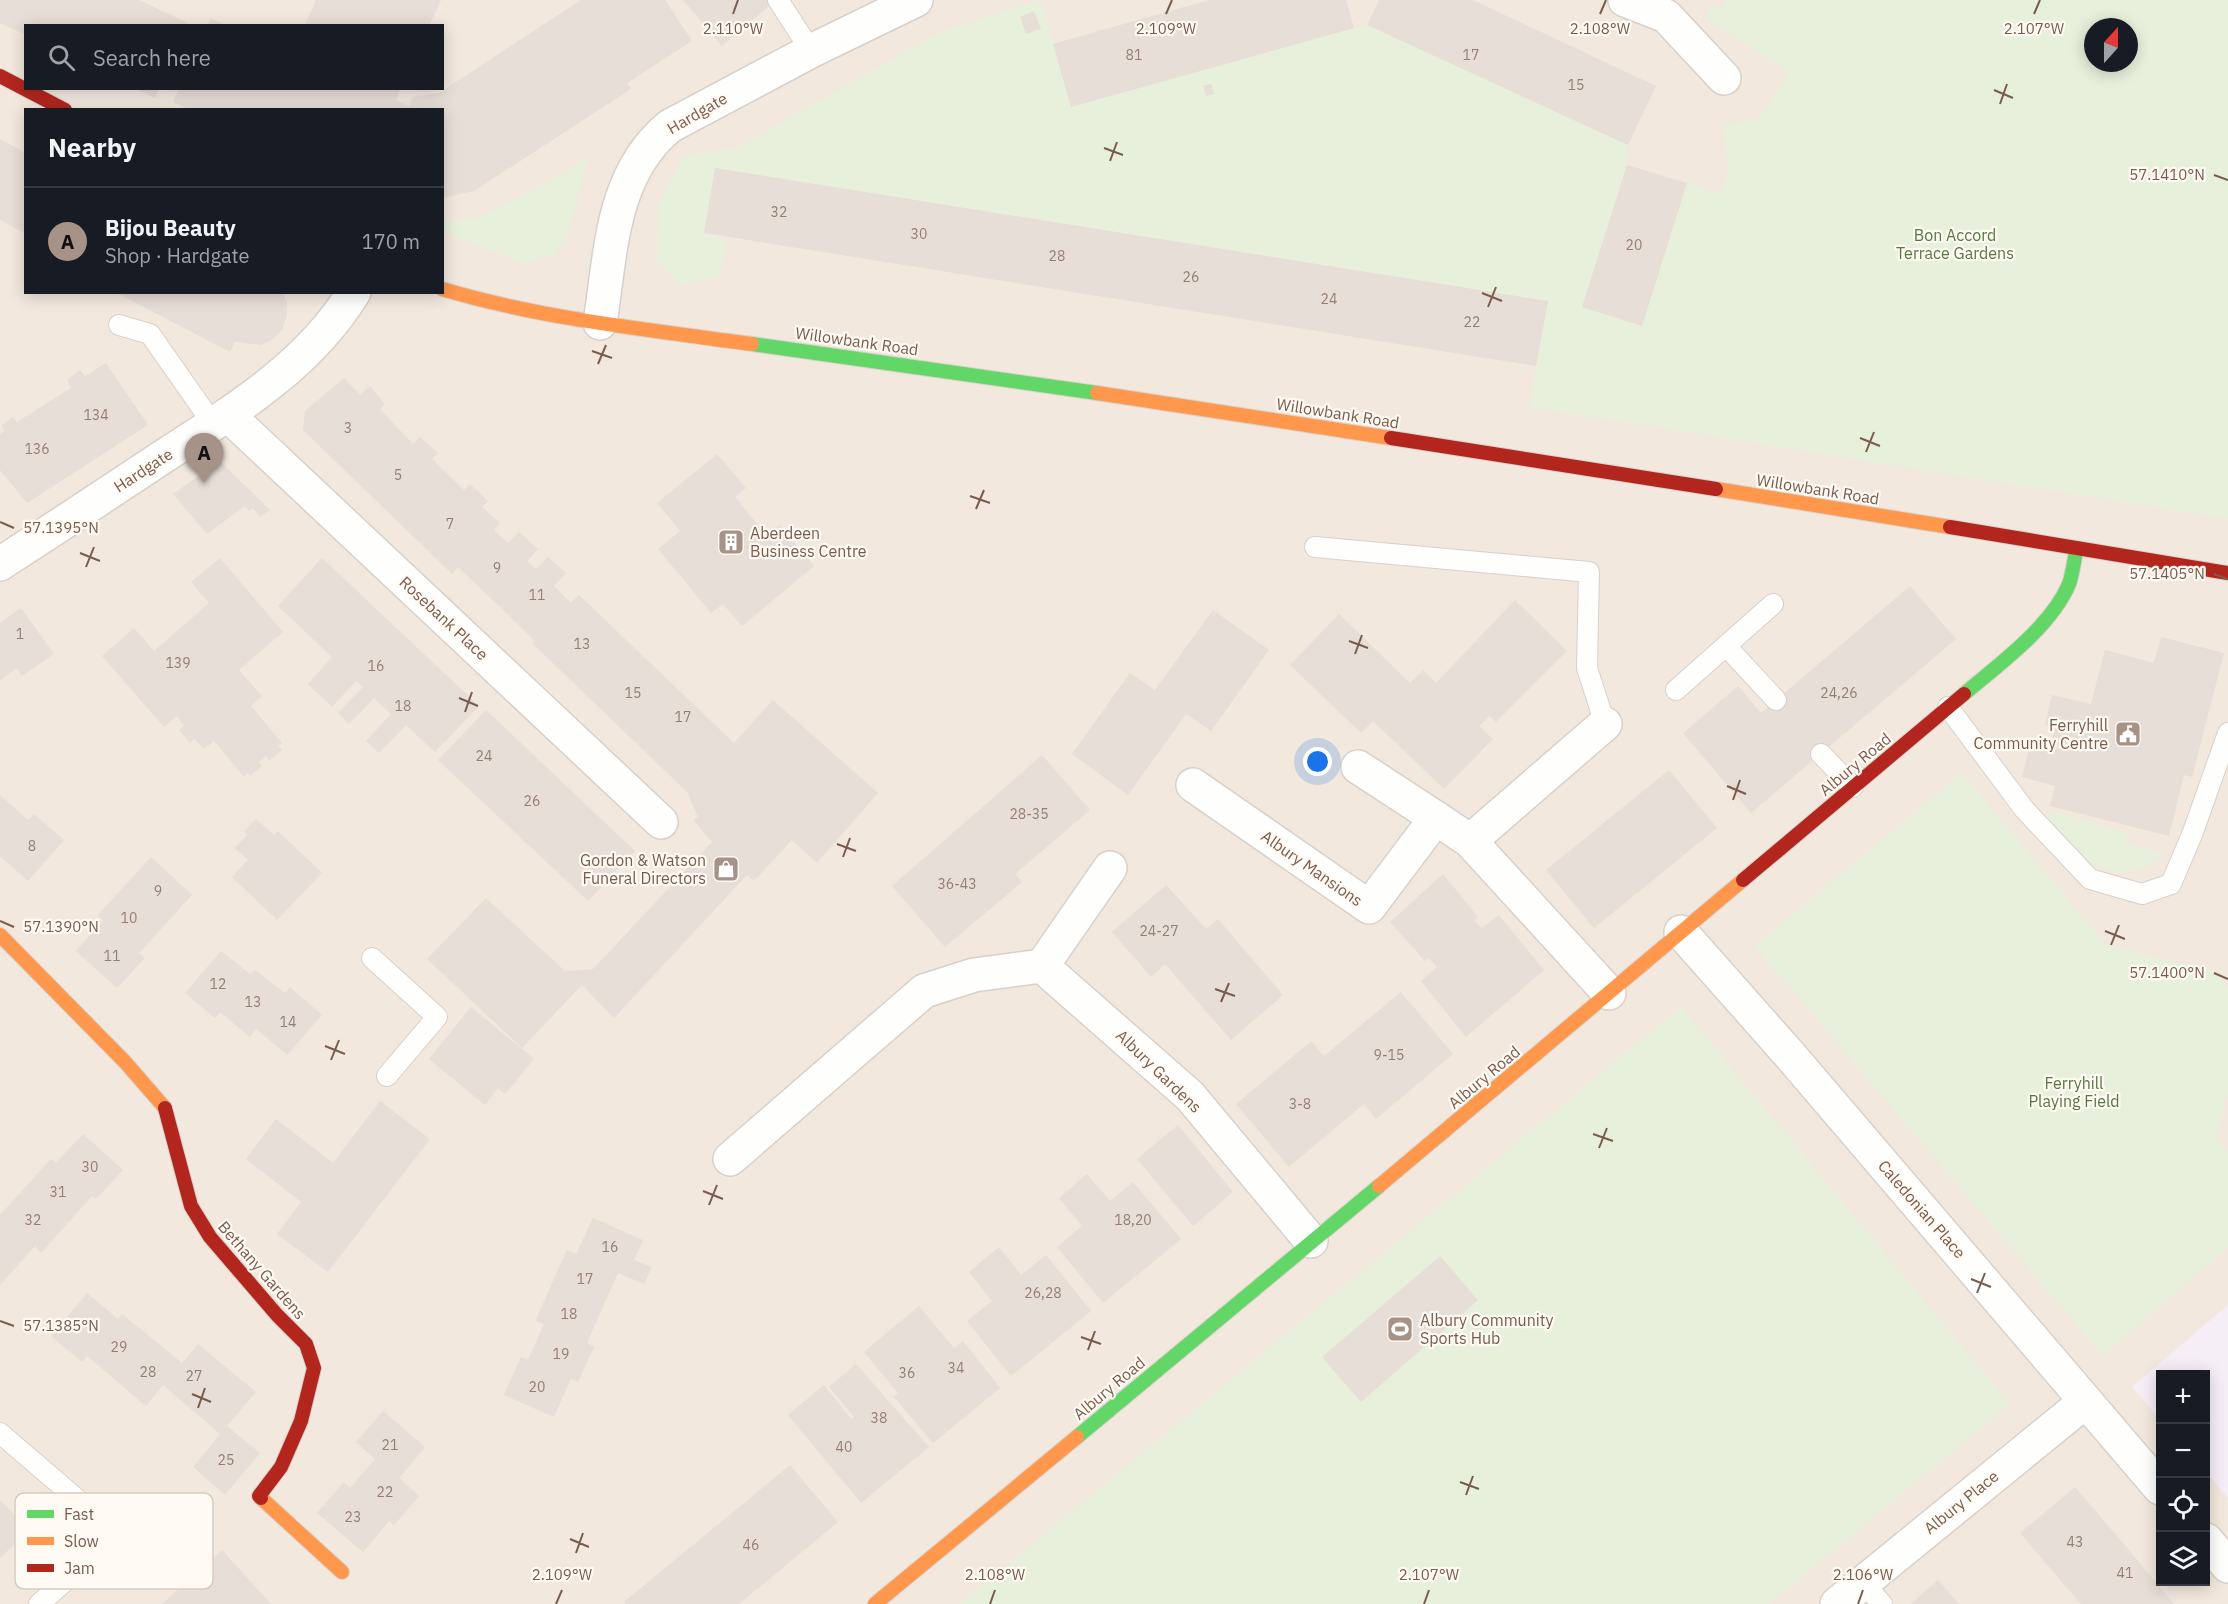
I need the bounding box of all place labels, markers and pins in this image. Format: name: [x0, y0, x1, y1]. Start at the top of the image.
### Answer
pin: A: [184, 434, 224, 483]
place label: Aberdeen Business Centre: [750, 523, 867, 561]
building icon: Aberdeen Business Centre: [716, 527, 746, 557]
place label: Ferryhill Community Centre: [1974, 715, 2108, 753]
public building icon: Ferryhill Community Centre: [2113, 719, 2143, 749]
place label: Gordon & Watson Funeral Directors: [580, 850, 706, 888]
shop icon: Gordon & Watson Funeral Directors: [711, 854, 741, 884]
place label: Albury Community Sports Hub: [1420, 1310, 1553, 1348]
sports icon: Albury Community Sports Hub: [1385, 1314, 1415, 1344]

